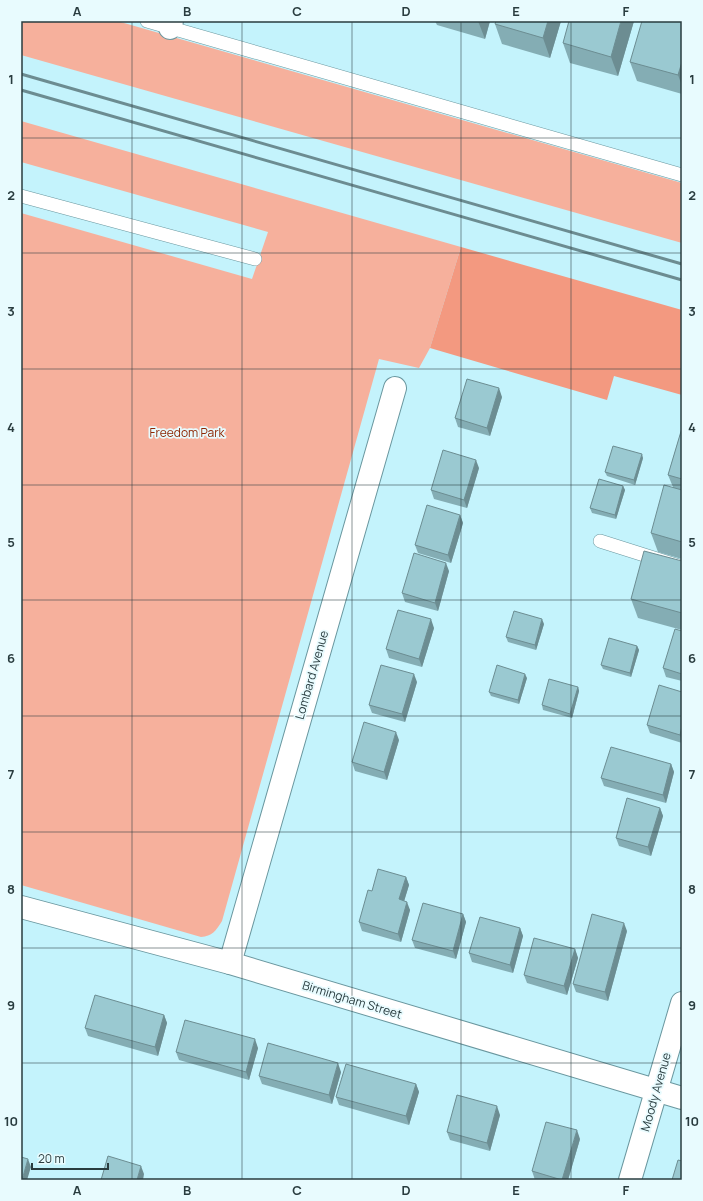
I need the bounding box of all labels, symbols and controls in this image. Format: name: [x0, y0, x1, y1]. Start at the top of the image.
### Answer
text: A: [73, 2, 82, 20]
text: B: [183, 2, 191, 20]
text: C: [292, 2, 302, 20]
text: D: [401, 2, 411, 20]
text: E: [512, 2, 520, 20]
text: F: [623, 2, 630, 20]
text: 1: [8, 70, 14, 88]
text: 1: [689, 70, 695, 88]
text: 2: [7, 186, 15, 204]
text: 2: [688, 186, 696, 204]
text: 3: [7, 302, 15, 320]
text: 3: [688, 302, 696, 320]
text: 4: [7, 418, 15, 436]
text: 4: [688, 418, 696, 436]
park label: Freedom Park: [150, 424, 226, 441]
text: 5: [7, 533, 15, 551]
text: 5: [688, 533, 696, 551]
street label: Lombard Avenue: [291, 628, 332, 721]
text: 6: [7, 649, 15, 667]
text: 6: [688, 649, 696, 667]
text: 7: [8, 765, 15, 783]
text: 7: [689, 765, 696, 783]
text: 8: [7, 880, 15, 898]
text: 8: [688, 880, 696, 898]
street label: Birmingham Street: [300, 976, 404, 1023]
text: 9: [7, 996, 15, 1014]
text: 9: [688, 996, 696, 1014]
street label: Moody Avenue: [636, 1050, 675, 1133]
text: 10: [4, 1112, 18, 1130]
text: 10: [685, 1112, 699, 1130]
scale bar: [32, 1145, 108, 1171]
text: 20 m: [38, 1150, 65, 1167]
text: A: [73, 1181, 82, 1199]
text: B: [183, 1181, 191, 1199]
text: C: [292, 1181, 302, 1199]
text: D: [401, 1181, 411, 1199]
text: E: [512, 1181, 520, 1199]
text: F: [623, 1181, 630, 1199]

